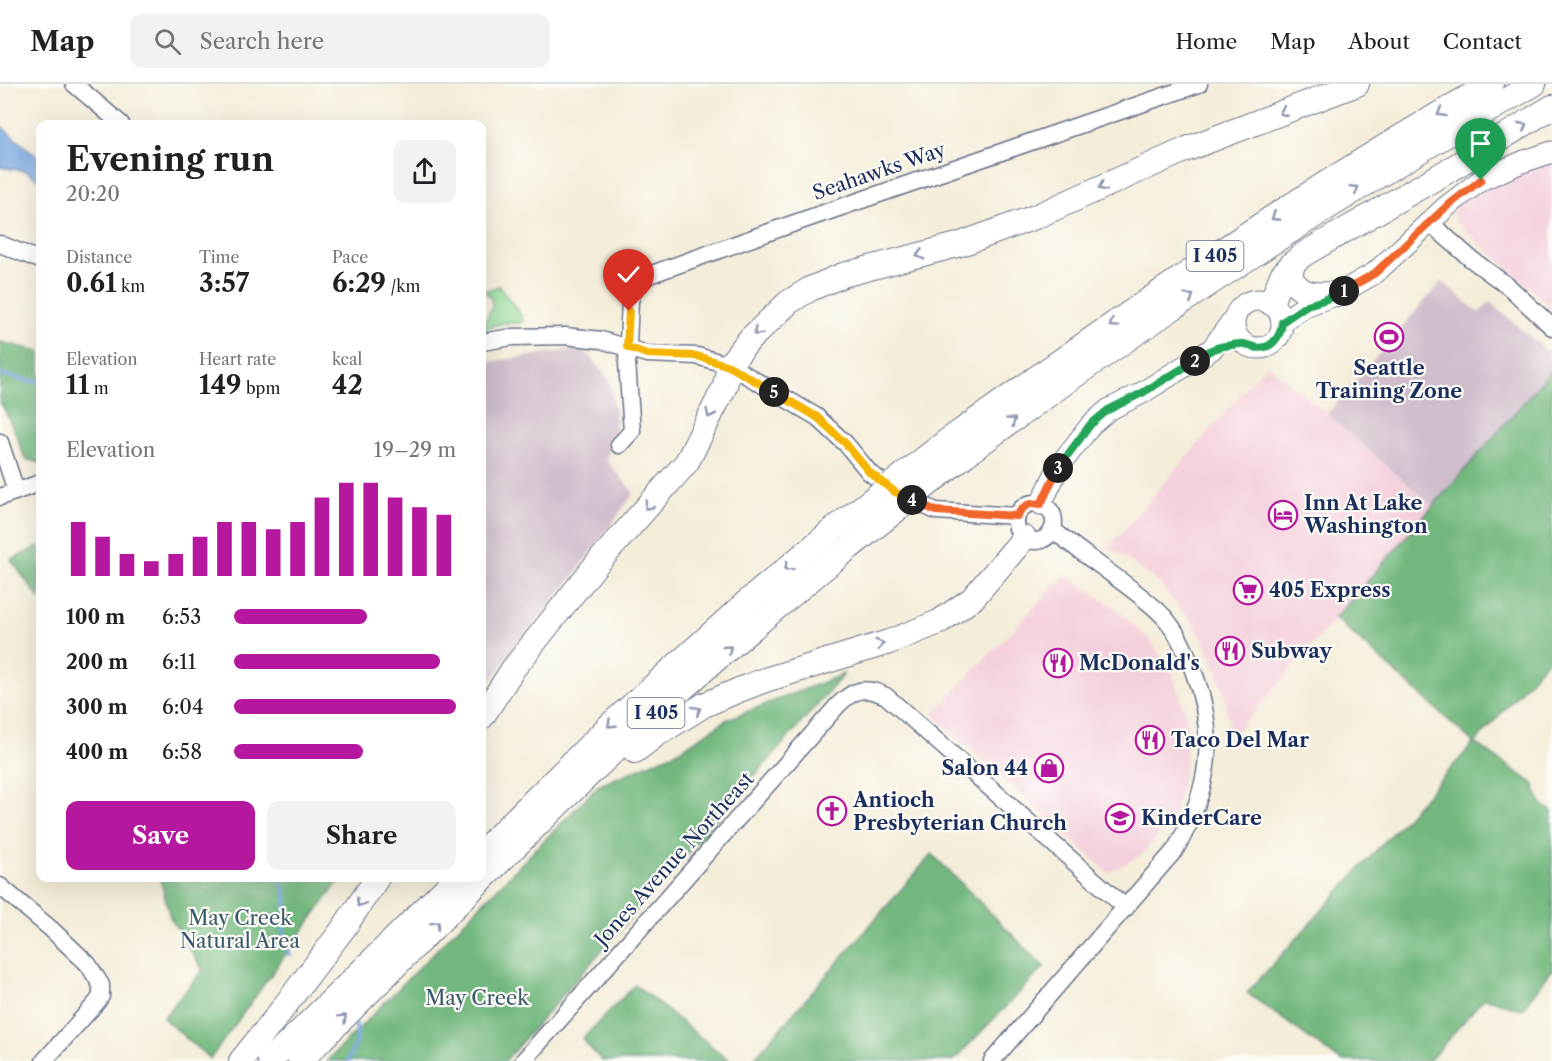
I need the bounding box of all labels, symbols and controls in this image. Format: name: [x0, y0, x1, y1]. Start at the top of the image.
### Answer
search box: [130, 14, 550, 68]
text: Map: [30, 24, 94, 58]
icon: search: [151, 25, 184, 58]
text: Search here: [199, 28, 324, 55]
text: Home: [1176, 29, 1237, 54]
text: Map: [1270, 29, 1315, 54]
text: About: [1348, 29, 1410, 54]
text: Contact: [1443, 29, 1522, 54]
one-way arrow: [1278, 105, 1288, 118]
one-way arrow: [1437, 106, 1447, 117]
pin: [1455, 118, 1506, 180]
one-way arrow: [1517, 121, 1527, 133]
icon: arrive: [1464, 127, 1497, 160]
street label: Seahawks Way: [809, 137, 949, 205]
text: Evening run: [66, 139, 274, 180]
button: share: [393, 140, 456, 203]
one-way arrow: [1098, 180, 1109, 192]
text: 20:20: [66, 182, 120, 206]
one-way arrow: [1349, 185, 1359, 197]
one-way arrow: [1271, 209, 1282, 220]
road number: I 405: [1186, 241, 1244, 271]
text: Distance: [66, 247, 132, 267]
text: Time: [199, 247, 239, 267]
text: Pace: [332, 247, 368, 267]
one-way arrow: [915, 247, 925, 260]
pin: [603, 249, 654, 311]
icon: check: [612, 258, 645, 291]
text: 0.61: [66, 267, 117, 299]
text: 3:57: [199, 267, 249, 299]
text: 6:29: [332, 267, 386, 299]
text: km: [117, 276, 145, 296]
text: /km: [386, 276, 420, 296]
pin: 1: [1329, 276, 1359, 306]
text: 1: [1340, 281, 1348, 301]
one-way arrow: [1183, 294, 1194, 305]
one-way arrow: [1109, 317, 1119, 329]
sports icon: Seattle Training Zone: [1373, 321, 1405, 353]
one-way arrow: [754, 325, 764, 336]
pin: 2: [1180, 346, 1210, 376]
text: Elevation: [66, 349, 137, 369]
text: Heart rate: [199, 349, 276, 369]
text: kcal: [332, 349, 362, 369]
text: 2: [1190, 351, 1200, 371]
place label: Seattle Training Zone: [1316, 356, 1462, 403]
text: 11: [66, 369, 89, 401]
text: 149: [199, 369, 242, 401]
text: 42: [332, 369, 363, 401]
pin: 5: [759, 377, 789, 407]
text: m: [89, 378, 109, 398]
text: bpm: [242, 378, 280, 398]
text: 5: [770, 382, 778, 402]
one-way arrow: [706, 408, 718, 419]
one-way arrow: [1006, 417, 1017, 428]
text: Elevation: [66, 438, 155, 462]
text: 19–29 m: [374, 438, 456, 462]
pin: 3: [1043, 453, 1073, 483]
text: 3: [1053, 458, 1063, 478]
pin: 4: [897, 485, 927, 515]
text: 4: [907, 490, 917, 510]
place label: Inn At Lake Washington: [1303, 491, 1428, 538]
one-way arrow: [644, 499, 655, 509]
hotel icon: Inn At Lake Washington: [1267, 499, 1299, 531]
one-way arrow: [784, 560, 795, 571]
supermarket icon: 405 Express: [1232, 574, 1264, 606]
place label: 405 Express: [1269, 578, 1391, 602]
text: 100 m: [66, 605, 125, 629]
text: 6:53: [162, 605, 201, 629]
restaurant icon: Subway: [1214, 635, 1246, 667]
one-way arrow: [874, 639, 885, 652]
place label: Subway: [1251, 639, 1333, 663]
one-way arrow: [721, 646, 732, 657]
restaurant icon: McDonald's: [1042, 647, 1074, 679]
text: 200 m: [66, 650, 128, 674]
text: 6:11: [162, 650, 196, 674]
place label: McDonald's: [1079, 651, 1200, 675]
text: 300 m: [66, 695, 128, 719]
text: 6:04: [162, 695, 204, 719]
road number: I 405: [628, 698, 684, 728]
one-way arrow: [691, 705, 701, 717]
one-way arrow: [607, 717, 617, 728]
restaurant icon: Taco Del Mar: [1134, 724, 1166, 756]
place label: Taco Del Mar: [1171, 728, 1309, 752]
text: 400 m: [66, 740, 128, 764]
text: 6:58: [162, 740, 202, 764]
shop icon: Salon 44: [1033, 752, 1065, 784]
place label: Salon 44: [942, 756, 1028, 780]
street label: Jones Avenue Northeast: [587, 767, 759, 953]
place label: Antioch Presbyterian Church: [852, 788, 1067, 835]
church icon: Antioch Presbyterian Church: [816, 795, 848, 827]
button: Save: [66, 801, 255, 870]
button: Share: [267, 801, 456, 870]
school or university icon: KinderCare: [1104, 802, 1136, 834]
place label: KinderCare: [1141, 806, 1262, 830]
one-way arrow: [356, 896, 367, 907]
park label: May Creek Natural Area: [180, 906, 300, 953]
one-way arrow: [429, 921, 440, 932]
park label: May Creek: [425, 986, 530, 1010]
one-way arrow: [335, 1015, 346, 1026]

